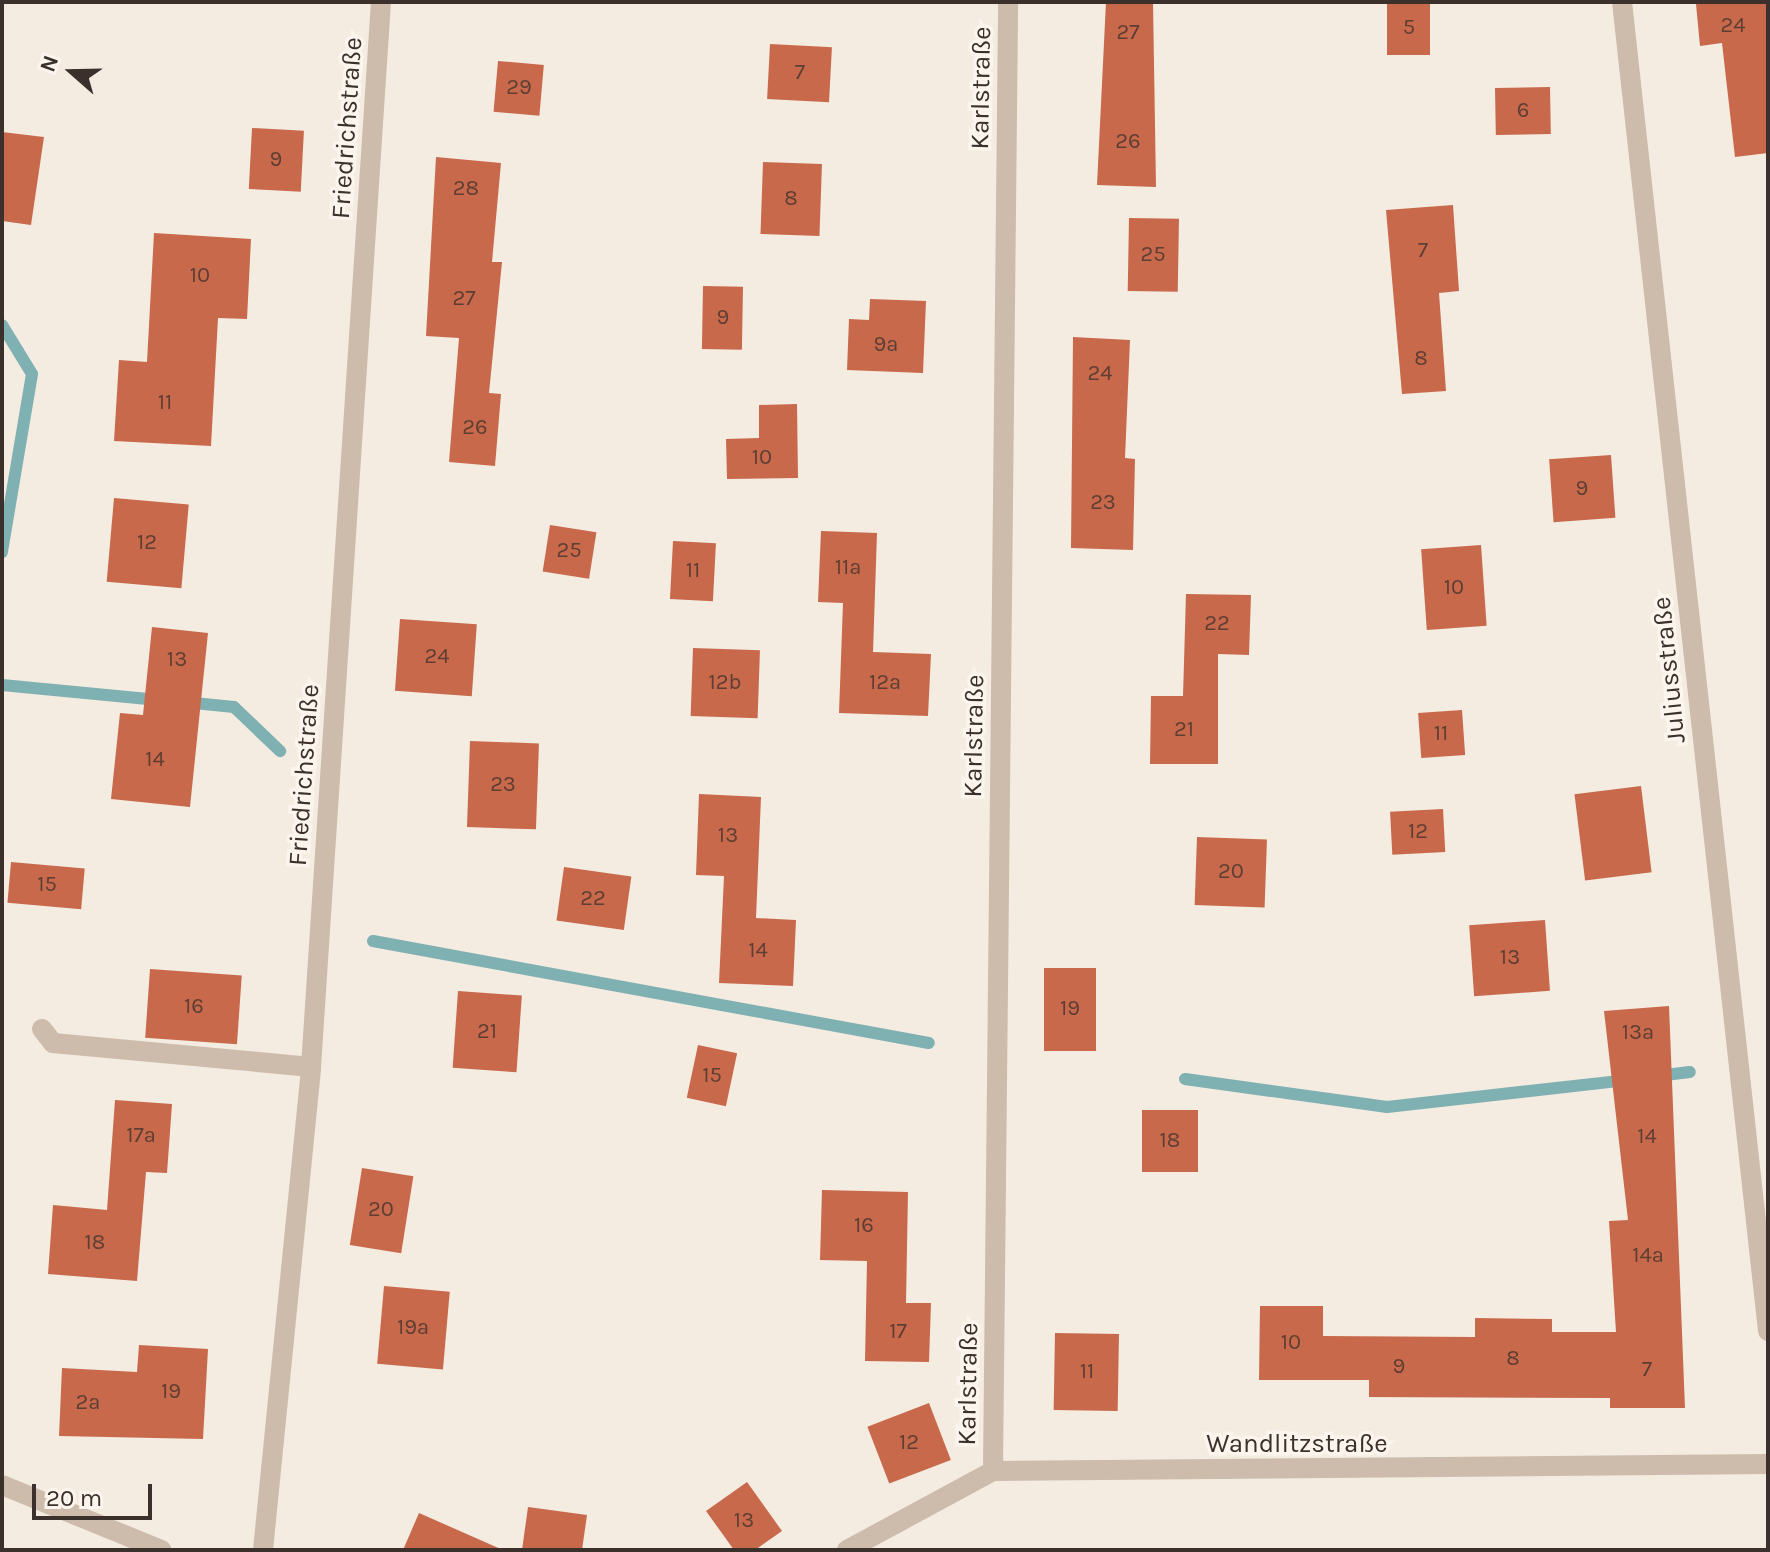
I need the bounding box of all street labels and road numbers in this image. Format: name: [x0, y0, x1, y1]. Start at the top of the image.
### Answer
street label: Karlstraße: [964, 26, 998, 150]
street label: Friedrichstraße: [325, 36, 369, 220]
street label: Juliusstraße: [1646, 595, 1692, 745]
street label: Karlstraße: [957, 674, 991, 798]
street label: Friedrichstraße: [282, 683, 326, 867]
street label: Karlstraße: [951, 1322, 985, 1446]
street label: Wandlitzstraße: [1206, 1428, 1388, 1460]

